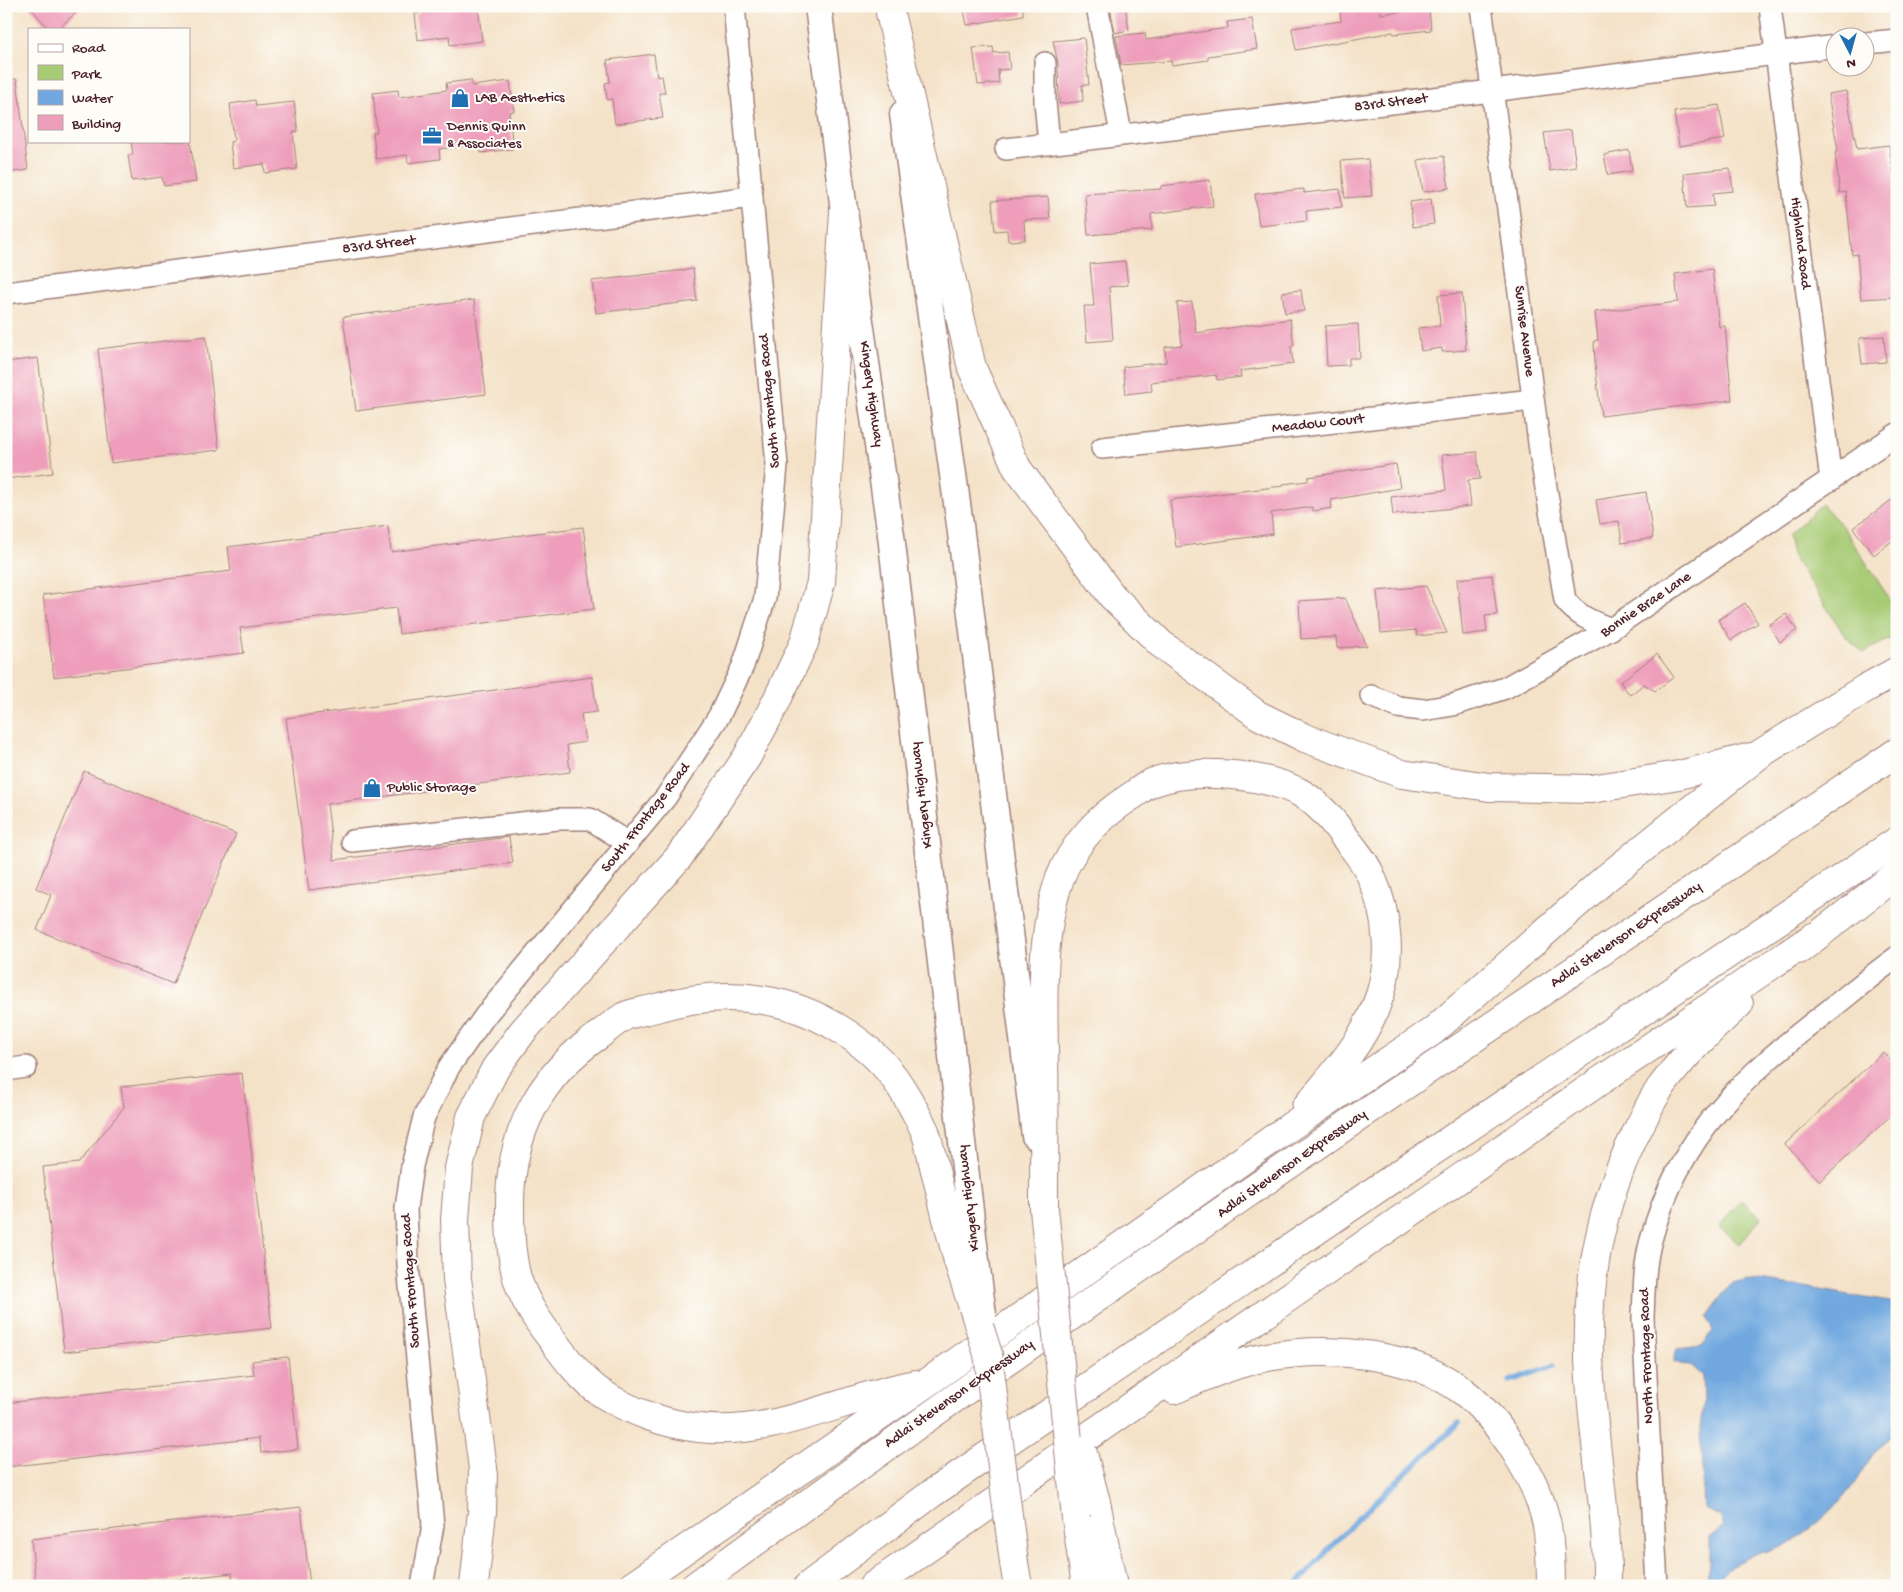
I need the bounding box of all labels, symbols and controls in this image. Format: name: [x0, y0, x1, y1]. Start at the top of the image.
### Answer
legend: [28, 28, 190, 142]
north arrow: [1826, 28, 1876, 78]
text: Road: [72, 40, 106, 58]
text: N: [1846, 54, 1857, 71]
text: Park: [71, 66, 102, 84]
shop icon: LAB Aesthetics: [449, 87, 471, 109]
place label: LAB Aesthetics: [475, 89, 565, 107]
street label: 83rd Street: [1353, 89, 1431, 116]
text: Water: [72, 90, 114, 108]
text: Building: [71, 116, 121, 134]
place label: Dennis Quinn & Associates: [446, 118, 526, 153]
office icon: Dennis Quinn & Associates: [421, 125, 443, 147]
street label: Highland Road: [1785, 196, 1815, 291]
street label: 83rd Street: [341, 231, 419, 258]
street label: Sunrise Avenue: [1509, 284, 1539, 378]
street label: South Frontage Road: [755, 332, 785, 469]
street label: Kingery Highway: [855, 340, 887, 449]
street label: Meadow Court: [1271, 410, 1367, 438]
street label: Bonnie Brae Lane: [1596, 568, 1695, 643]
street label: Kingery Highway: [906, 740, 937, 849]
street label: South Frontage Road: [598, 759, 695, 877]
shop icon: Public Storage: [361, 777, 383, 799]
place label: Public Storage: [386, 779, 476, 797]
street label: Adlai Stevenson Expressway: [1547, 877, 1705, 992]
street label: Adlai Stevenson Expressway: [1214, 1105, 1371, 1223]
street label: Kingery Highway: [953, 1143, 984, 1252]
street label: South Frontage Road: [397, 1212, 425, 1349]
street label: North Frontage Road: [1636, 1287, 1658, 1424]
street label: Adlai Stevenson Expressway: [881, 1335, 1038, 1453]

